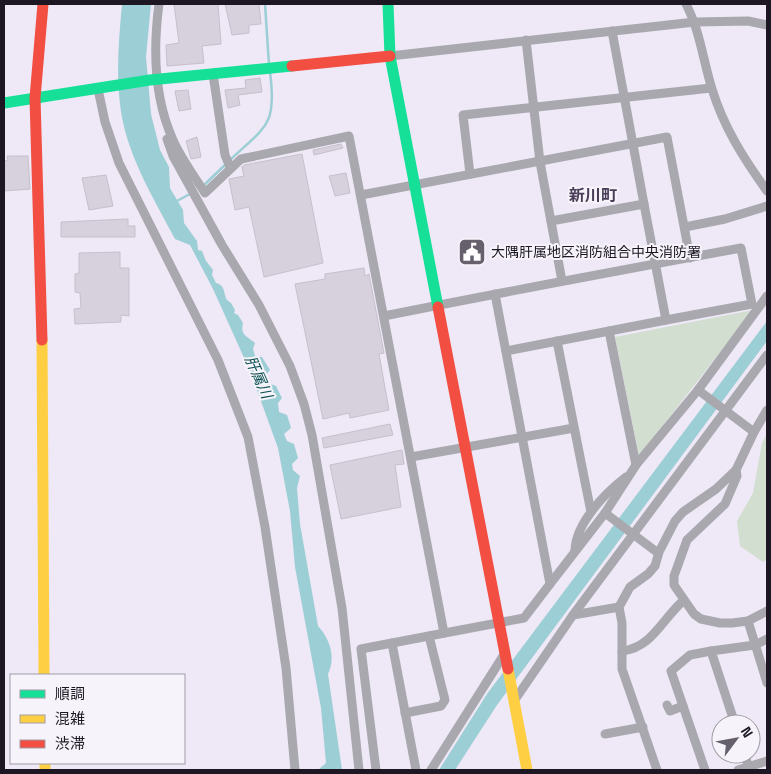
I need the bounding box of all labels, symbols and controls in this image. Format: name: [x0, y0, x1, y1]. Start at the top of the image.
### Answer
district label: 新川町: [569, 185, 617, 206]
public building icon: 大隅肝属地区消防組合中央消防署: [457, 237, 487, 267]
place label: 大隅肝属地区消防組合中央消防署: [491, 243, 701, 261]
water label: 肝属川: [241, 353, 278, 403]
legend: [10, 674, 185, 764]
text: 順調: [55, 684, 85, 703]
text: 混雑: [55, 709, 85, 728]
north arrow: [711, 714, 761, 764]
text: N: [737, 723, 757, 741]
text: 渋滞: [55, 734, 85, 753]

